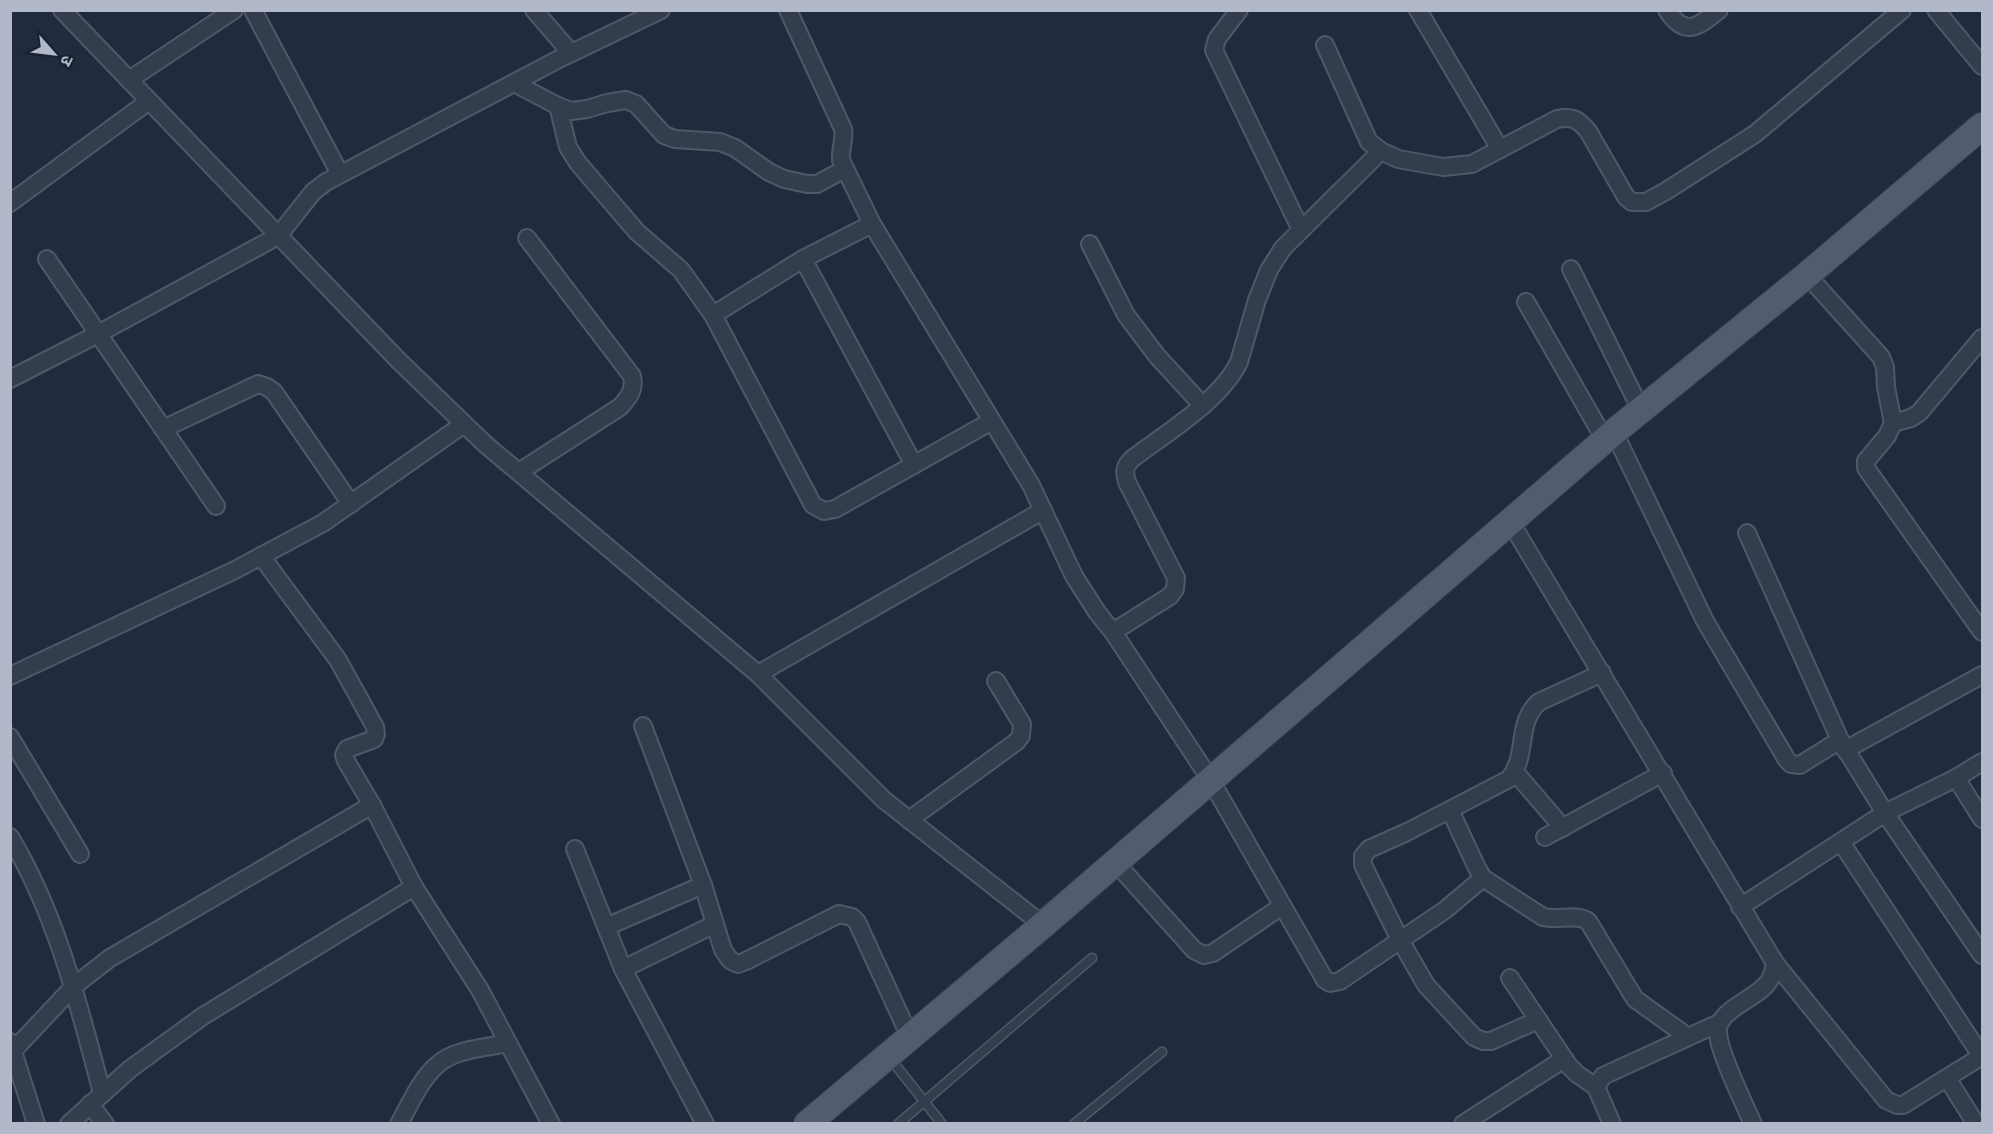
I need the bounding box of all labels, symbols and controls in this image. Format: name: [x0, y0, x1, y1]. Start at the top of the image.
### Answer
north arrow: [24, 24, 84, 84]
text: उ: [57, 53, 78, 70]

